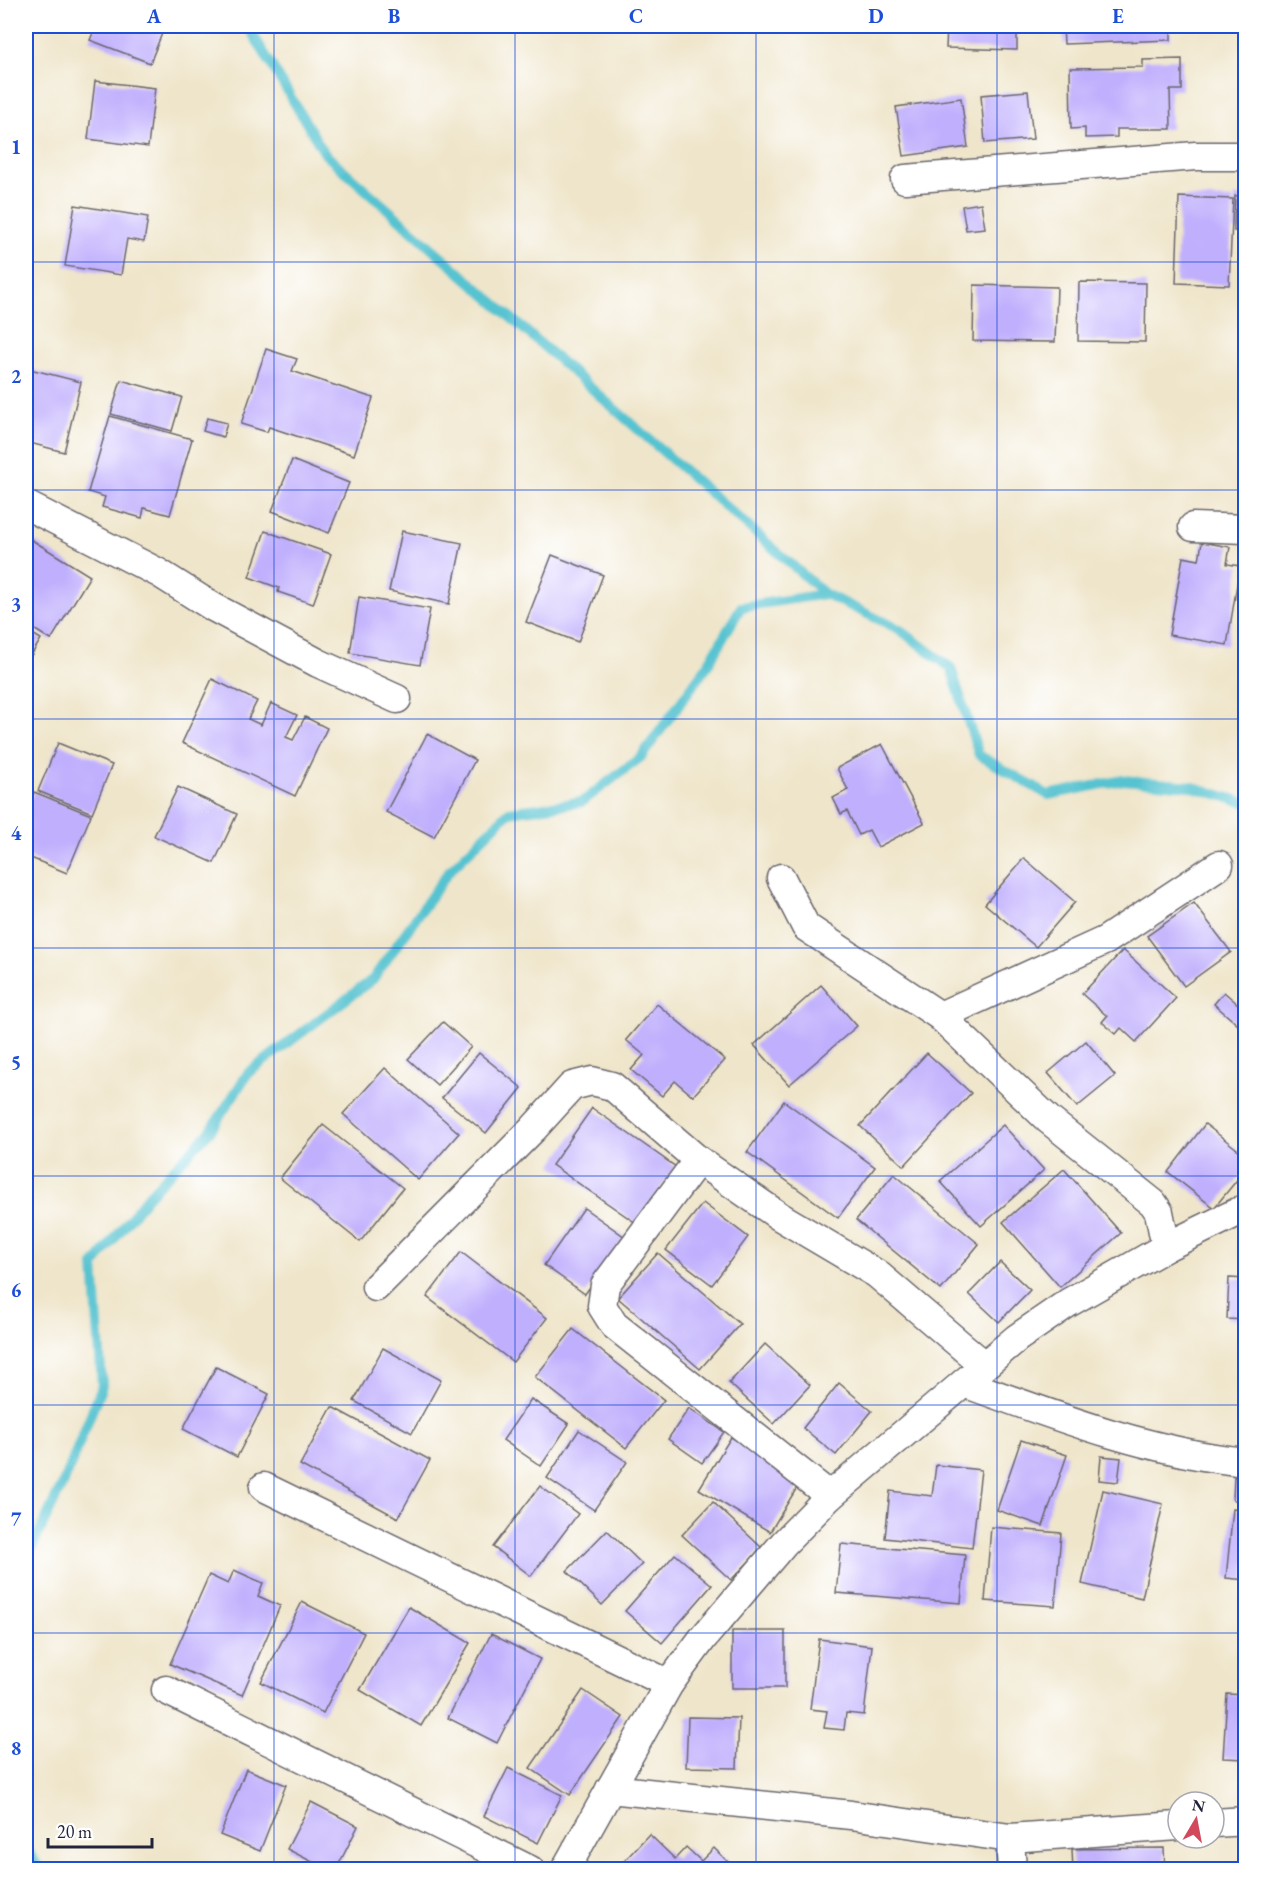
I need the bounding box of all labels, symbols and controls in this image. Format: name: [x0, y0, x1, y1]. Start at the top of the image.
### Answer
text: A: [146, 3, 162, 29]
text: B: [388, 3, 400, 29]
text: C: [629, 3, 643, 29]
text: D: [868, 3, 884, 29]
text: E: [1112, 3, 1124, 29]
text: 1: [11, 134, 21, 160]
text: 2: [11, 363, 22, 389]
text: 3: [11, 591, 21, 617]
text: 4: [11, 820, 22, 846]
text: 5: [11, 1049, 21, 1075]
text: 6: [11, 1277, 22, 1303]
text: 7: [11, 1506, 22, 1532]
text: 8: [11, 1735, 21, 1761]
north arrow: [1166, 1790, 1226, 1850]
text: N: [1190, 1794, 1207, 1817]
scale bar: [48, 1811, 152, 1849]
text: 20 m: [57, 1820, 92, 1843]

